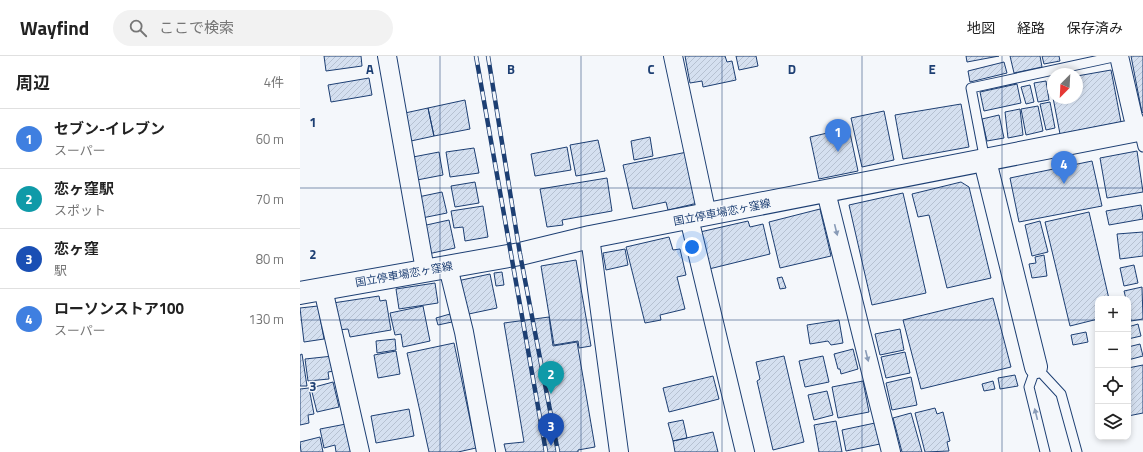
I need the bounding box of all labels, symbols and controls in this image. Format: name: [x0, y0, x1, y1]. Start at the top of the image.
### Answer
search box: [113, 10, 393, 46]
text: Wayfind: [20, 13, 89, 42]
text: ここで検索: [159, 16, 234, 39]
icon: search: [127, 17, 149, 39]
text: 地図: [967, 17, 995, 38]
text: 経路: [1017, 17, 1045, 38]
text: 保存済み: [1067, 17, 1123, 38]
text: A: [366, 59, 374, 79]
text: B: [507, 59, 515, 79]
text: C: [647, 59, 655, 79]
text: D: [788, 59, 796, 79]
text: E: [928, 59, 936, 79]
north arrow: [1047, 68, 1083, 104]
text: 周辺: [16, 70, 50, 96]
text: 4件: [264, 72, 284, 92]
text: 1: [309, 112, 317, 132]
text: セブン-イレブン: [54, 117, 165, 140]
pin: 1: [825, 119, 851, 152]
text: 1: [25, 129, 33, 149]
text: 60 m: [256, 129, 284, 149]
text: スーパー: [54, 140, 106, 160]
pin: 4: [1051, 151, 1077, 184]
text: 恋ヶ窪駅: [54, 177, 114, 200]
text: 2: [25, 189, 33, 209]
text: 70 m: [256, 189, 284, 209]
street label: 国立停車場恋ヶ窪線: [672, 195, 772, 229]
text: スポット: [54, 200, 106, 220]
one-way arrow: [833, 224, 839, 236]
text: 恋ヶ窪: [54, 237, 99, 260]
your location: [682, 237, 702, 257]
text: 2: [309, 244, 317, 264]
text: 3: [25, 249, 33, 269]
text: 80 m: [256, 249, 284, 269]
street label: 国立停車場恋ヶ窪線: [354, 258, 454, 290]
text: 駅: [54, 260, 67, 280]
map controls: [1095, 296, 1131, 440]
button: +: [1095, 296, 1131, 332]
text: ローソンストア100: [54, 297, 184, 320]
text: 4: [25, 309, 33, 329]
text: 130 m: [248, 309, 284, 329]
text: スーパー: [54, 320, 106, 340]
button: −: [1095, 332, 1131, 368]
one-way arrow: [865, 350, 871, 362]
pin: 2: [538, 361, 564, 394]
button: locate: [1095, 368, 1131, 404]
text: 3: [309, 376, 317, 396]
button: layers: [1095, 404, 1131, 440]
one-way arrow: [1032, 408, 1038, 420]
pin: 3: [538, 413, 564, 446]

